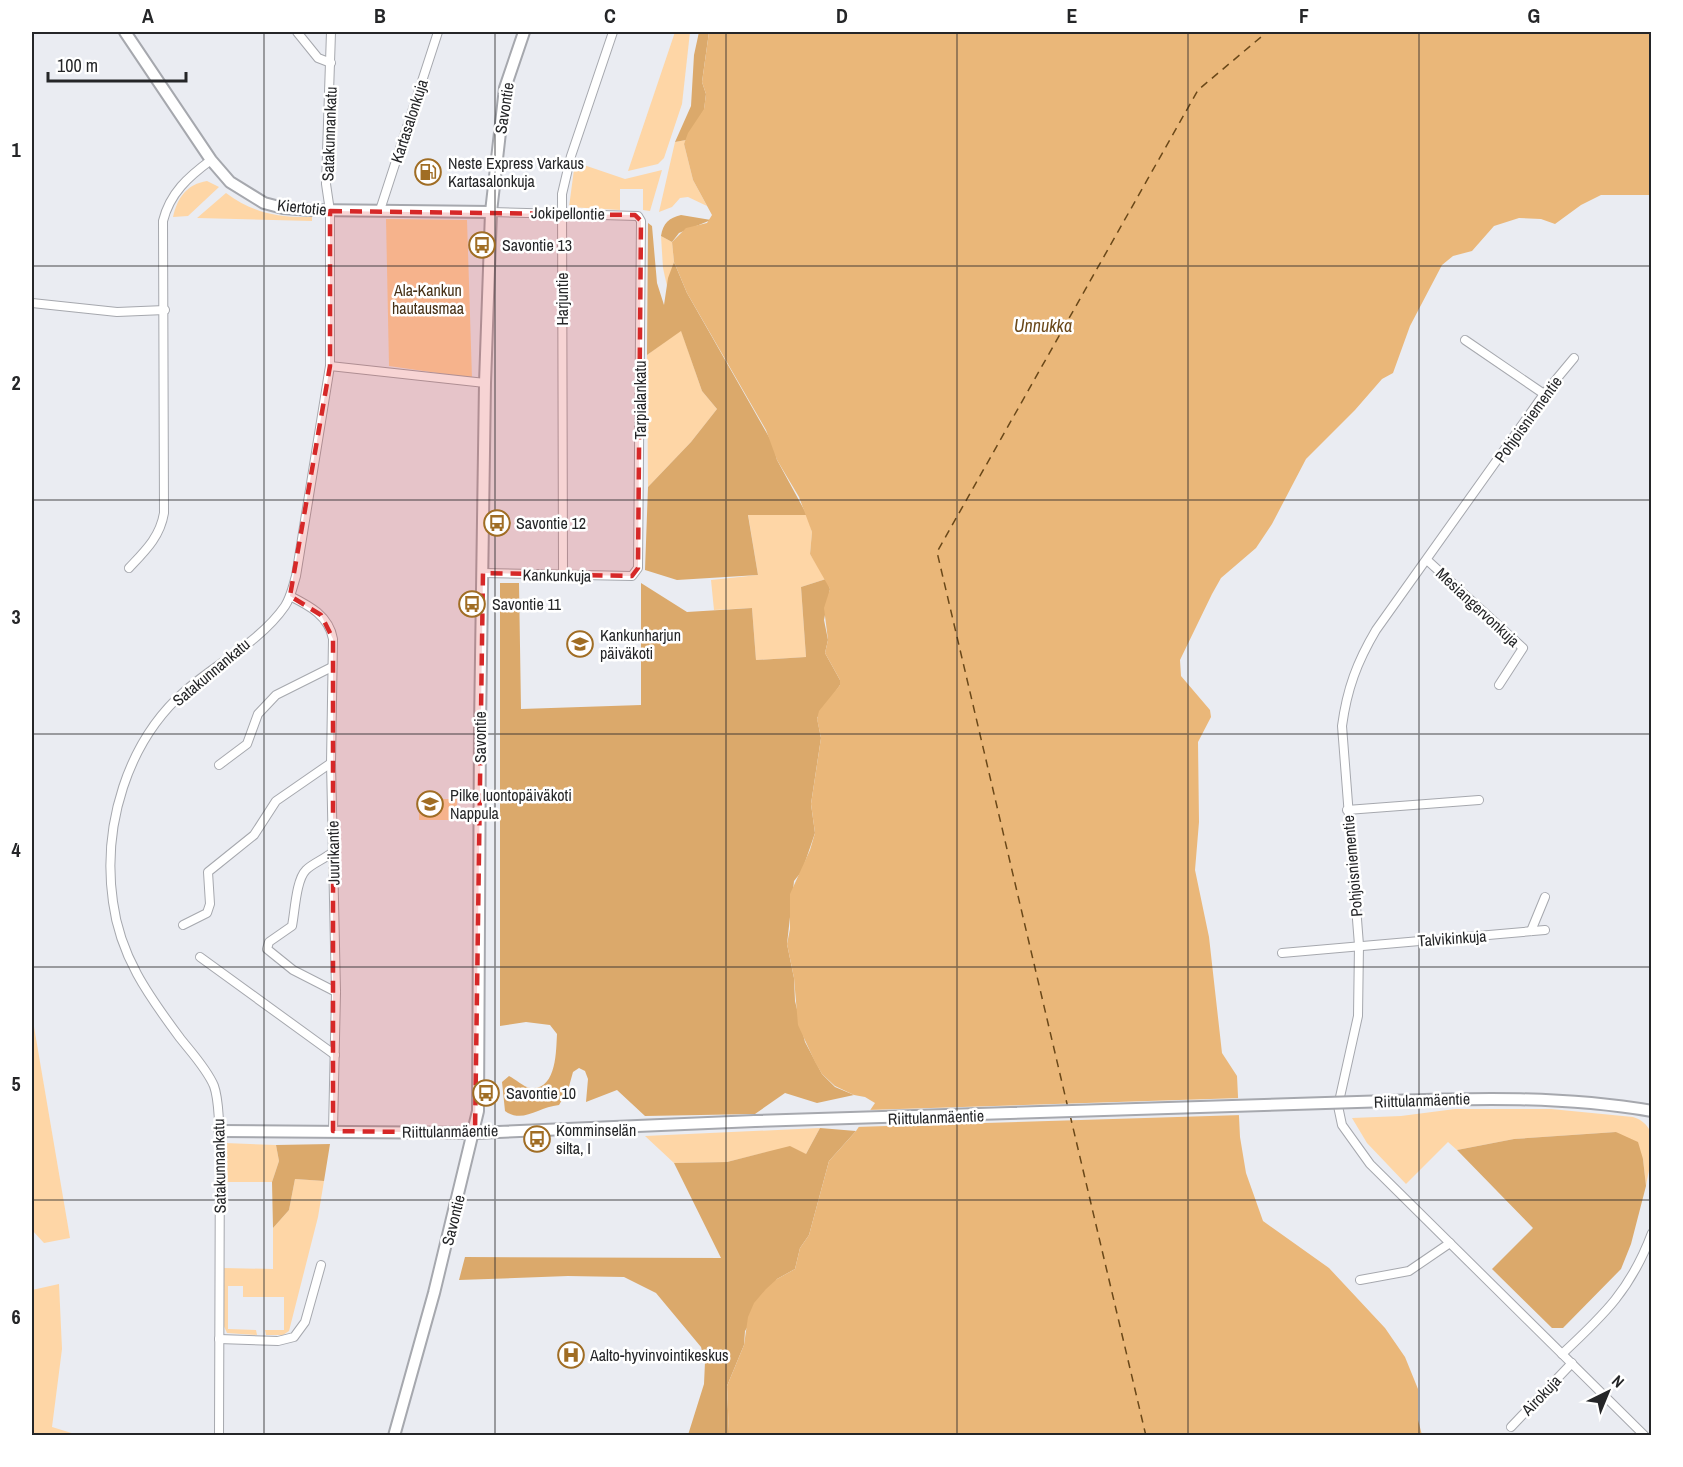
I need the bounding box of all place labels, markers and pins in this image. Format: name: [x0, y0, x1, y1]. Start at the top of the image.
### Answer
place label: Neste Express Varkaus Kartasalonkuja: [448, 152, 584, 192]
fuel station icon: Neste Express Varkaus Kartasalonkuja: [413, 157, 443, 187]
bus stop icon: Savontie 13: [467, 230, 497, 260]
place label: Savontie 13: [502, 234, 572, 256]
bus stop icon: Savontie 12: [482, 508, 512, 538]
place label: Savontie 12: [516, 512, 586, 534]
bus stop icon: Savontie 11: [457, 589, 487, 619]
place label: Savontie 11: [492, 593, 562, 615]
place label: Kankunharjun päiväkoti: [600, 624, 681, 664]
school or university icon: Kankunharjun päiväkoti: [565, 629, 595, 659]
place label: Pilke luontopäiväkoti Nappula: [450, 784, 572, 824]
school or university icon: Pilke luontopäiväkoti Nappula: [415, 789, 445, 819]
bus stop icon: Savontie 10: [471, 1078, 501, 1108]
place label: Savontie 10: [506, 1082, 576, 1104]
place label: Komminselän silta, I: [556, 1119, 636, 1159]
bus stop icon: Komminselän silta, I: [522, 1124, 552, 1154]
hospital icon: Aalto-hyvinvointikeskus: [556, 1340, 586, 1370]
place label: Aalto-hyvinvointikeskus: [589, 1344, 729, 1366]

